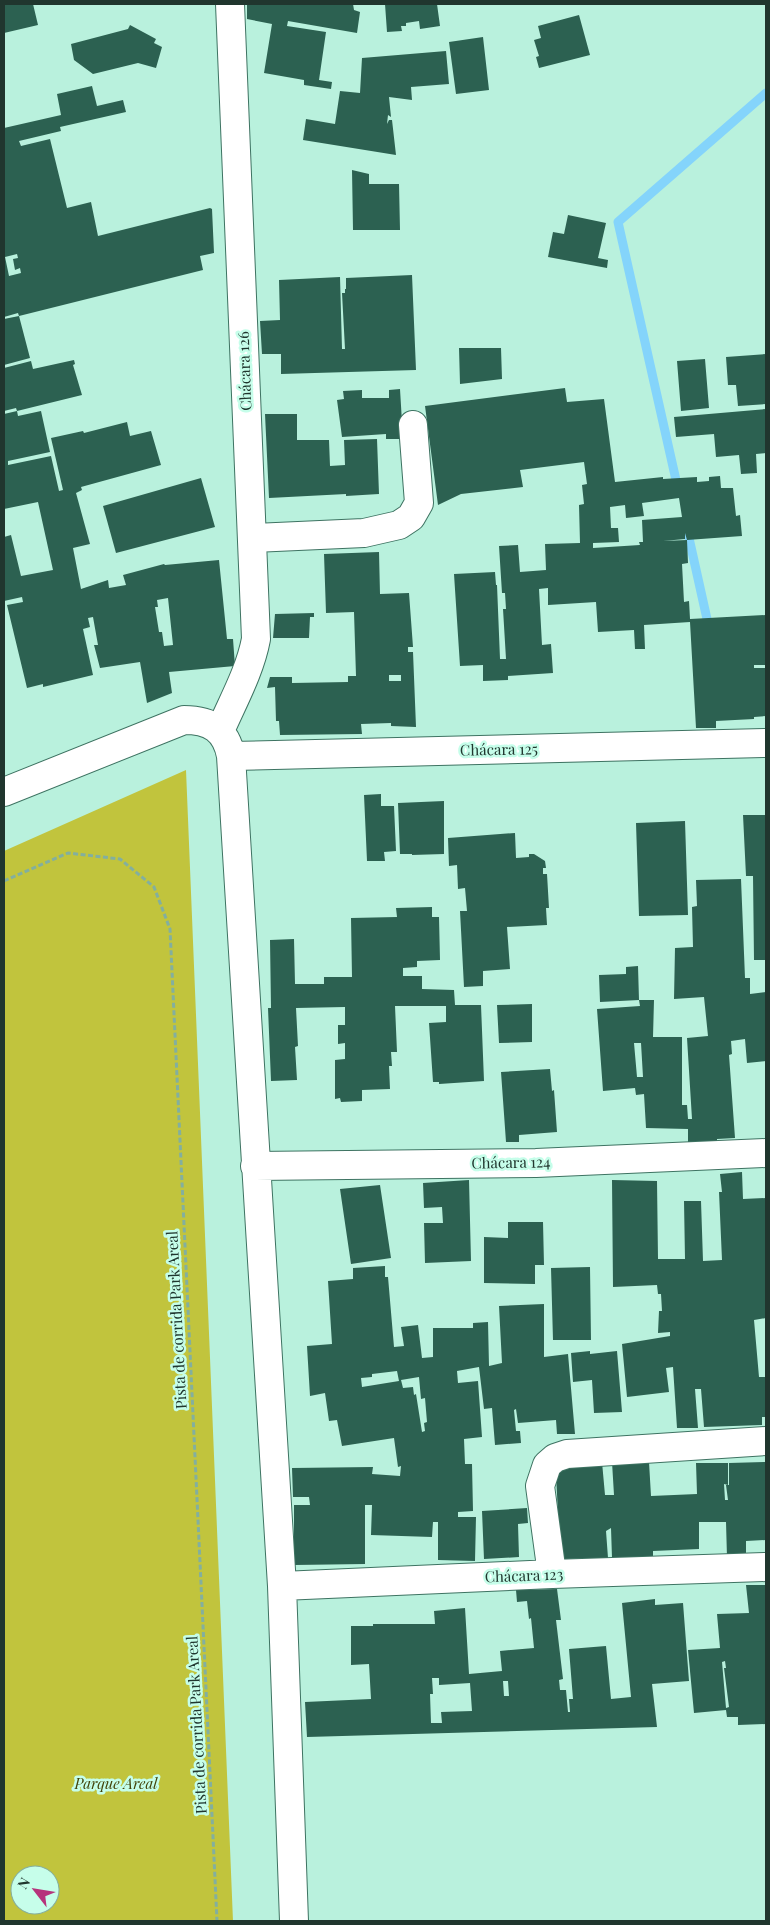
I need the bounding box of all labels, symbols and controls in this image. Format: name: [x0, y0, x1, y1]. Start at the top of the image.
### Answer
street label: Chácara 126: [233, 331, 255, 411]
street label: Chácara 125: [460, 738, 538, 760]
street label: Chácara 124: [471, 1151, 551, 1173]
street label: Pista de corrida Park Areal: [161, 1231, 191, 1410]
street label: Chácara 123: [484, 1564, 564, 1586]
street label: Pista de corrida Park Areal: [181, 1636, 211, 1815]
park label: Parque Areal: [74, 1773, 158, 1793]
north arrow: [10, 1865, 60, 1915]
text: N: [13, 1874, 34, 1892]

